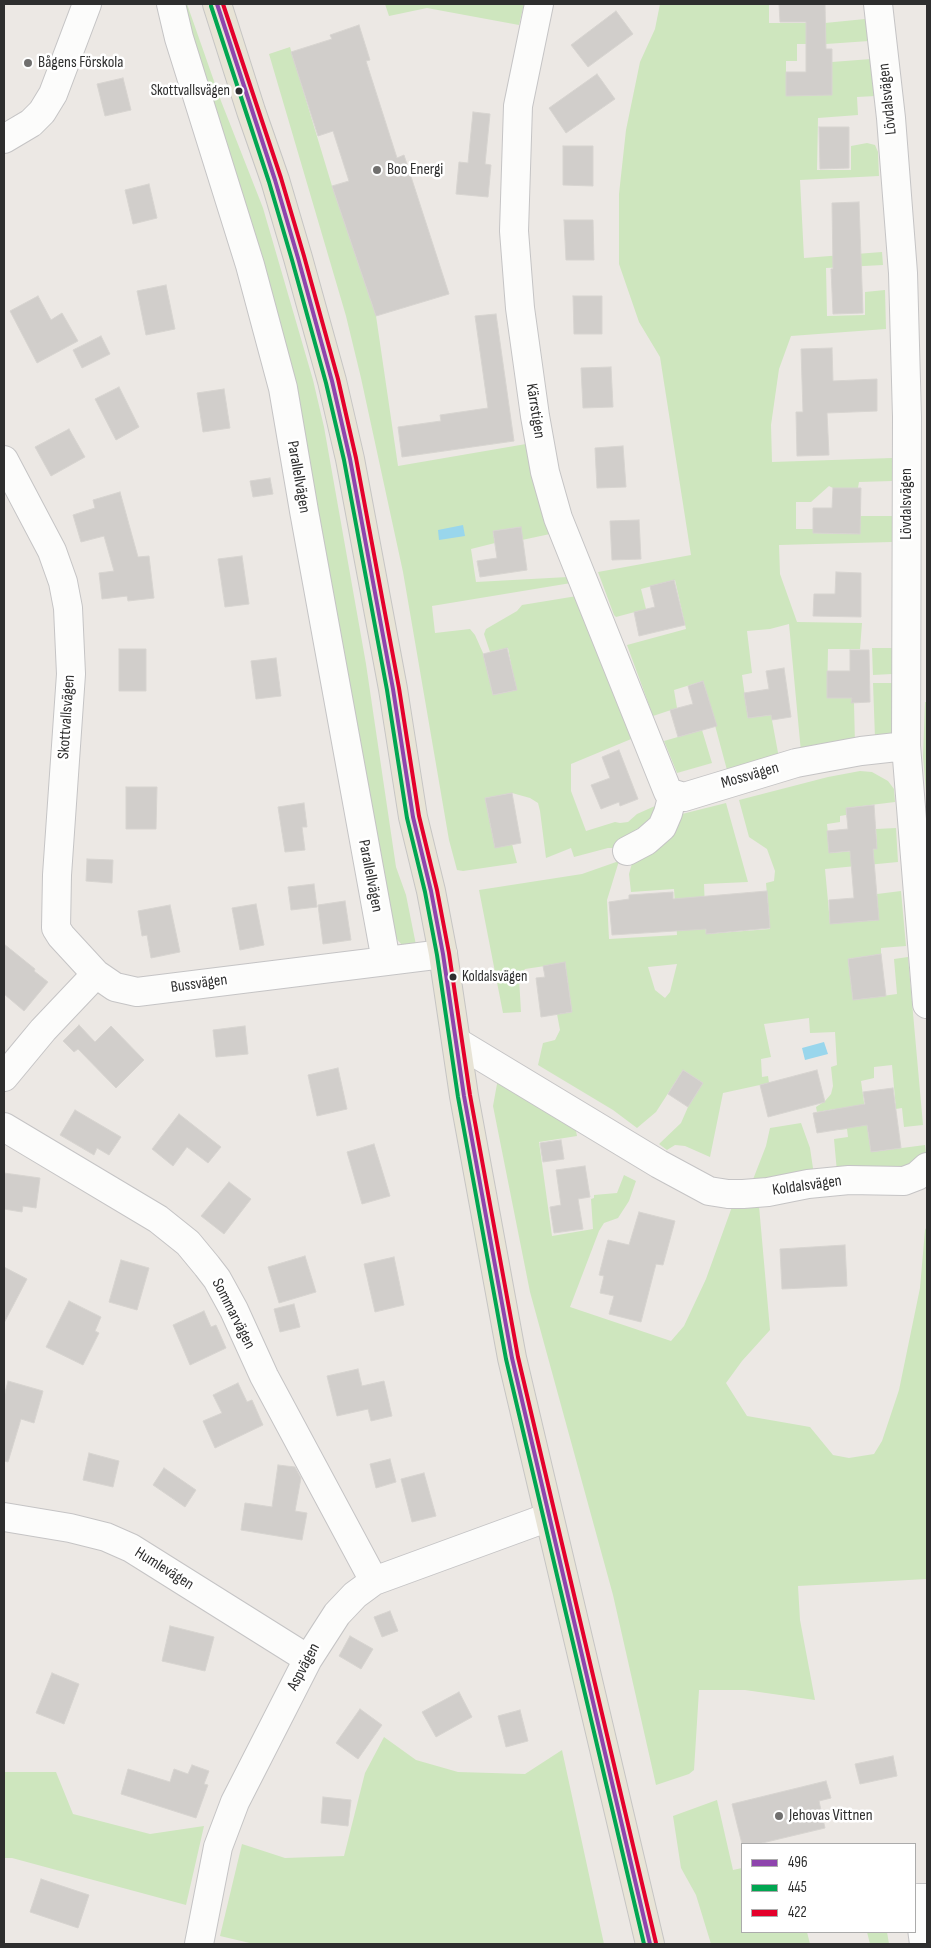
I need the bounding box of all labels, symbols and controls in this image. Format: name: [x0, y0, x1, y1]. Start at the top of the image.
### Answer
place label: Bågens Förskola: [38, 53, 123, 73]
marker: Bågens Förskola: [22, 57, 34, 69]
street label: Lövdalsvägen: [875, 62, 901, 136]
place label: Skottvallsvägen: [151, 82, 230, 100]
marker: Skottvallsvägen: [234, 86, 244, 96]
place label: Boo Energi: [387, 160, 443, 180]
marker: Boo Energi: [371, 164, 383, 176]
street label: Kärrstigen: [521, 382, 549, 440]
street label: Parallellvägen: [282, 439, 314, 515]
street label: Lövdalsvägen: [897, 468, 917, 540]
street label: Skottvallsvägen: [54, 674, 80, 760]
street label: Mossvägen: [719, 759, 781, 793]
street label: Parallellvägen: [354, 838, 386, 914]
place label: Koldalsvägen: [462, 968, 527, 986]
street label: Bussvägen: [170, 971, 228, 997]
marker: Koldalsvägen: [448, 972, 458, 982]
street label: Koldalsvägen: [771, 1172, 843, 1200]
street label: Sommarvägen: [207, 1276, 259, 1352]
street label: Humlevägen: [131, 1543, 197, 1595]
street label: Aspvägen: [284, 1640, 324, 1694]
place label: Jehovas Vittnen: [789, 1806, 873, 1826]
marker: Jehovas Vittnen: [773, 1810, 785, 1822]
legend: [741, 1843, 916, 1933]
text: 496: [788, 1853, 808, 1872]
text: 445: [788, 1878, 807, 1897]
text: 422: [788, 1903, 807, 1922]

